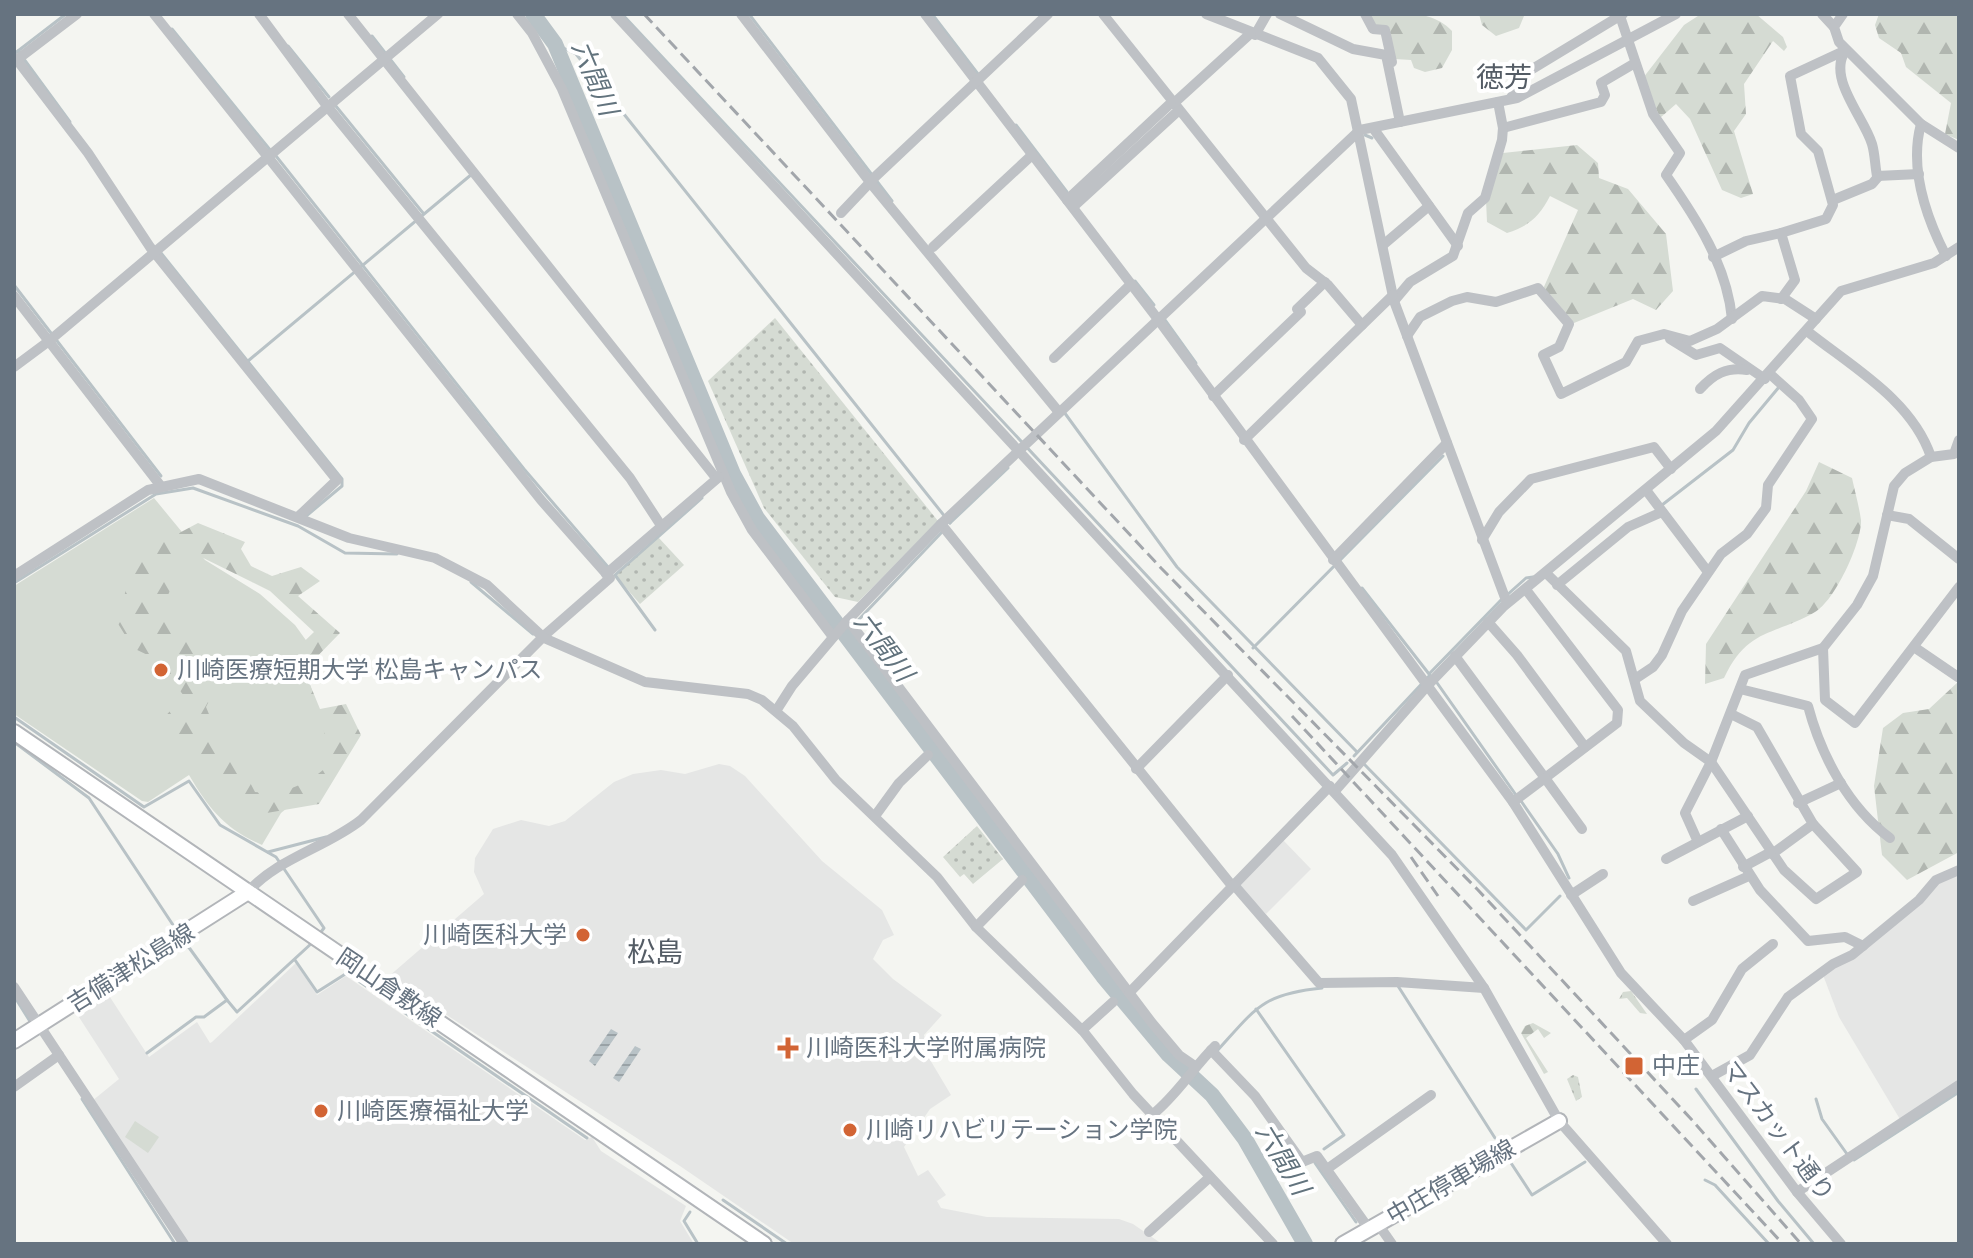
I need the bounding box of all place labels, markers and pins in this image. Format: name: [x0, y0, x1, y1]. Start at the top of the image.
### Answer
place label: 川崎医療短期大学 松島キャンパス: [177, 656, 543, 683]
marker: 川崎医療短期大学 松島キャンパス: [152, 661, 170, 679]
place label: 川崎医科大学: [423, 921, 567, 948]
marker: 川崎医科大学: [574, 926, 592, 944]
place label: 川崎医科大学附属病院: [806, 1034, 1046, 1061]
marker: 川崎医科大学附属病院: [777, 1037, 799, 1059]
place label: 中庄: [1652, 1052, 1700, 1079]
marker: 中庄: [1623, 1055, 1645, 1077]
place label: 川崎医療福祉大学: [337, 1097, 529, 1124]
marker: 川崎医療福祉大学: [312, 1102, 330, 1120]
place label: 川崎リハビリテーション学院: [866, 1116, 1178, 1143]
marker: 川崎リハビリテーション学院: [841, 1121, 859, 1139]

